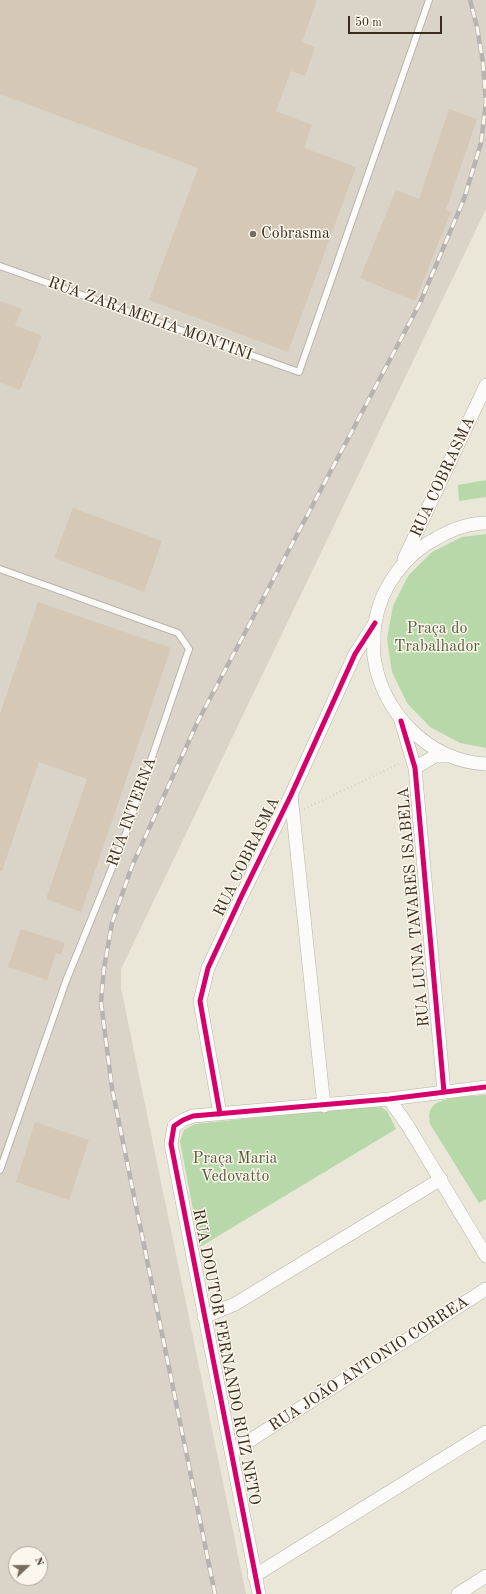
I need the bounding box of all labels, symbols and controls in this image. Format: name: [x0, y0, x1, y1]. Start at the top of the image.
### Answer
scale bar: [350, 8, 444, 34]
text: 50 m: [355, 17, 382, 29]
place label: Cobrasma: [261, 224, 330, 244]
marker: Cobrasma: [248, 229, 258, 239]
street label: RUA ZARAMELIA MONTINI: [45, 273, 255, 365]
street label: RUA COBRASMA: [407, 414, 479, 540]
park label: Praça do Trabalhador: [394, 619, 480, 657]
street label: RUA INTERNA: [103, 755, 161, 869]
street label: RUA LUNA TAVARES ISABELA: [394, 786, 434, 1028]
street label: RUA COBRASMA: [210, 794, 284, 920]
park label: Praça Maria Vedovatto: [193, 1149, 277, 1187]
street label: RUA DOUTOR FERNANDO RUIZ NETO: [188, 1207, 264, 1507]
street label: RUA JOÃO ANTONIO CORREA: [266, 1292, 472, 1436]
north arrow: [8, 1546, 48, 1586]
text: N: [32, 1556, 45, 1568]

